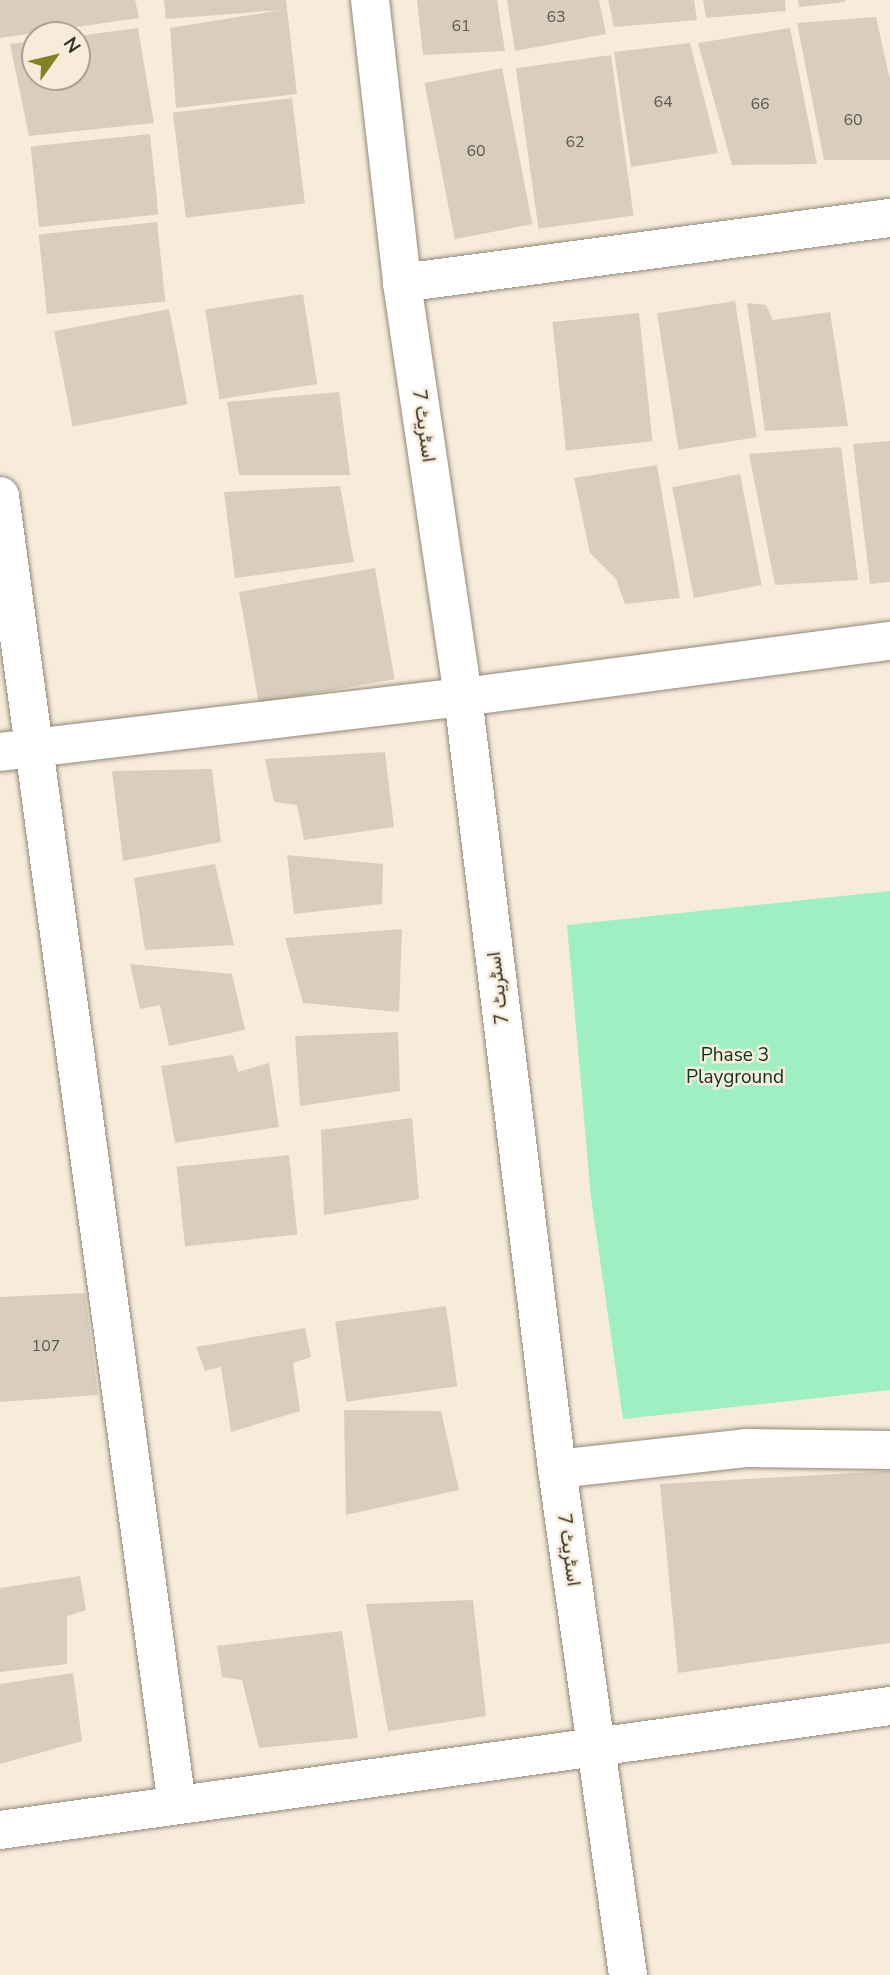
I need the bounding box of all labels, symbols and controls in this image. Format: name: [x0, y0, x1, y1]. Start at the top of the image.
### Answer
house number: 63: [546, 7, 566, 27]
house number: 61: [451, 16, 471, 36]
north arrow: [21, 21, 91, 91]
text: N: [57, 32, 87, 59]
house number: 64: [653, 92, 673, 112]
house number: 66: [750, 94, 770, 114]
house number: 60: [843, 110, 863, 130]
house number: 62: [565, 132, 585, 152]
house number: 60: [466, 141, 486, 161]
street label: اسٹریٹ 7: [407, 388, 439, 464]
street label: اسٹریٹ 7: [483, 950, 515, 1026]
park label: Phase 3 Playground: [686, 1045, 784, 1089]
house number: 107: [32, 1336, 60, 1356]
street label: اسٹریٹ 7: [552, 1512, 584, 1588]

